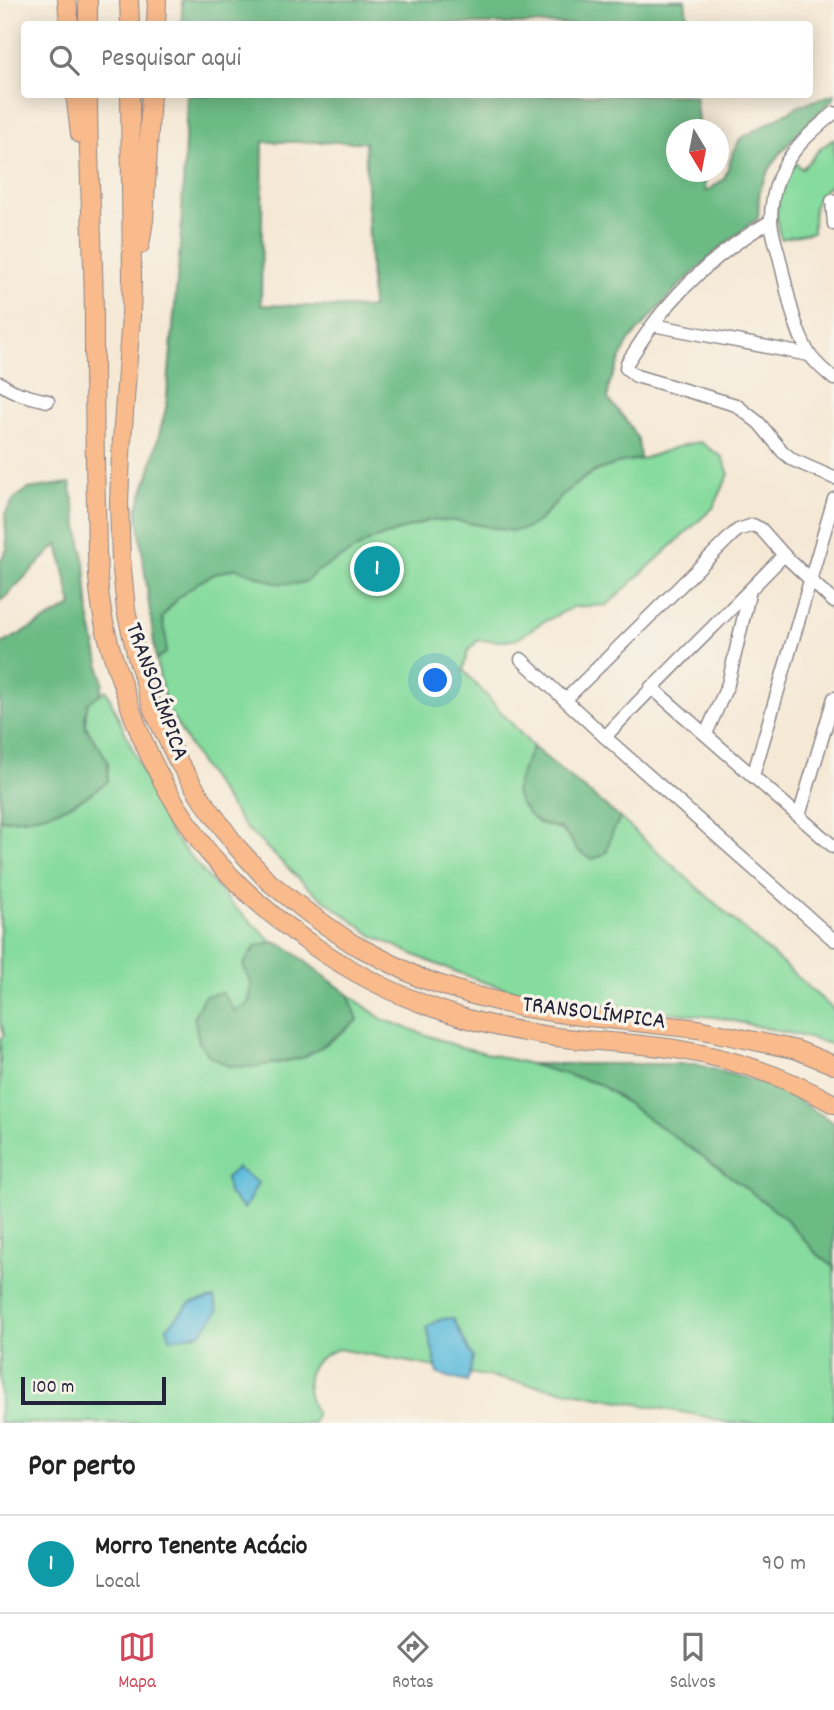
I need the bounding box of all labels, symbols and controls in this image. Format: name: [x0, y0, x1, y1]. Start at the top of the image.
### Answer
search box: [21, 21, 813, 98]
icon: search: [45, 41, 83, 79]
text: Pesquisar aqui: [101, 41, 241, 78]
north arrow: [666, 119, 729, 182]
pin: 1: [354, 543, 400, 595]
street label: TRANSOLÍMPICA: [115, 618, 197, 766]
your location: [418, 663, 452, 697]
street label: TRANSOLÍMPICA: [520, 988, 668, 1040]
scale bar: [21, 1374, 166, 1406]
text: 100 m: [32, 1375, 74, 1402]
text: Por perto: [28, 1447, 136, 1490]
text: Morro Tenente Acácio: [95, 1529, 307, 1566]
text: 1: [48, 1548, 54, 1581]
text: 90 m: [762, 1548, 806, 1581]
text: Local: [95, 1566, 140, 1599]
tab: Mapa: [118, 1628, 156, 1697]
tab: Rotas: [392, 1628, 434, 1697]
tab: Salvos: [670, 1628, 716, 1697]

